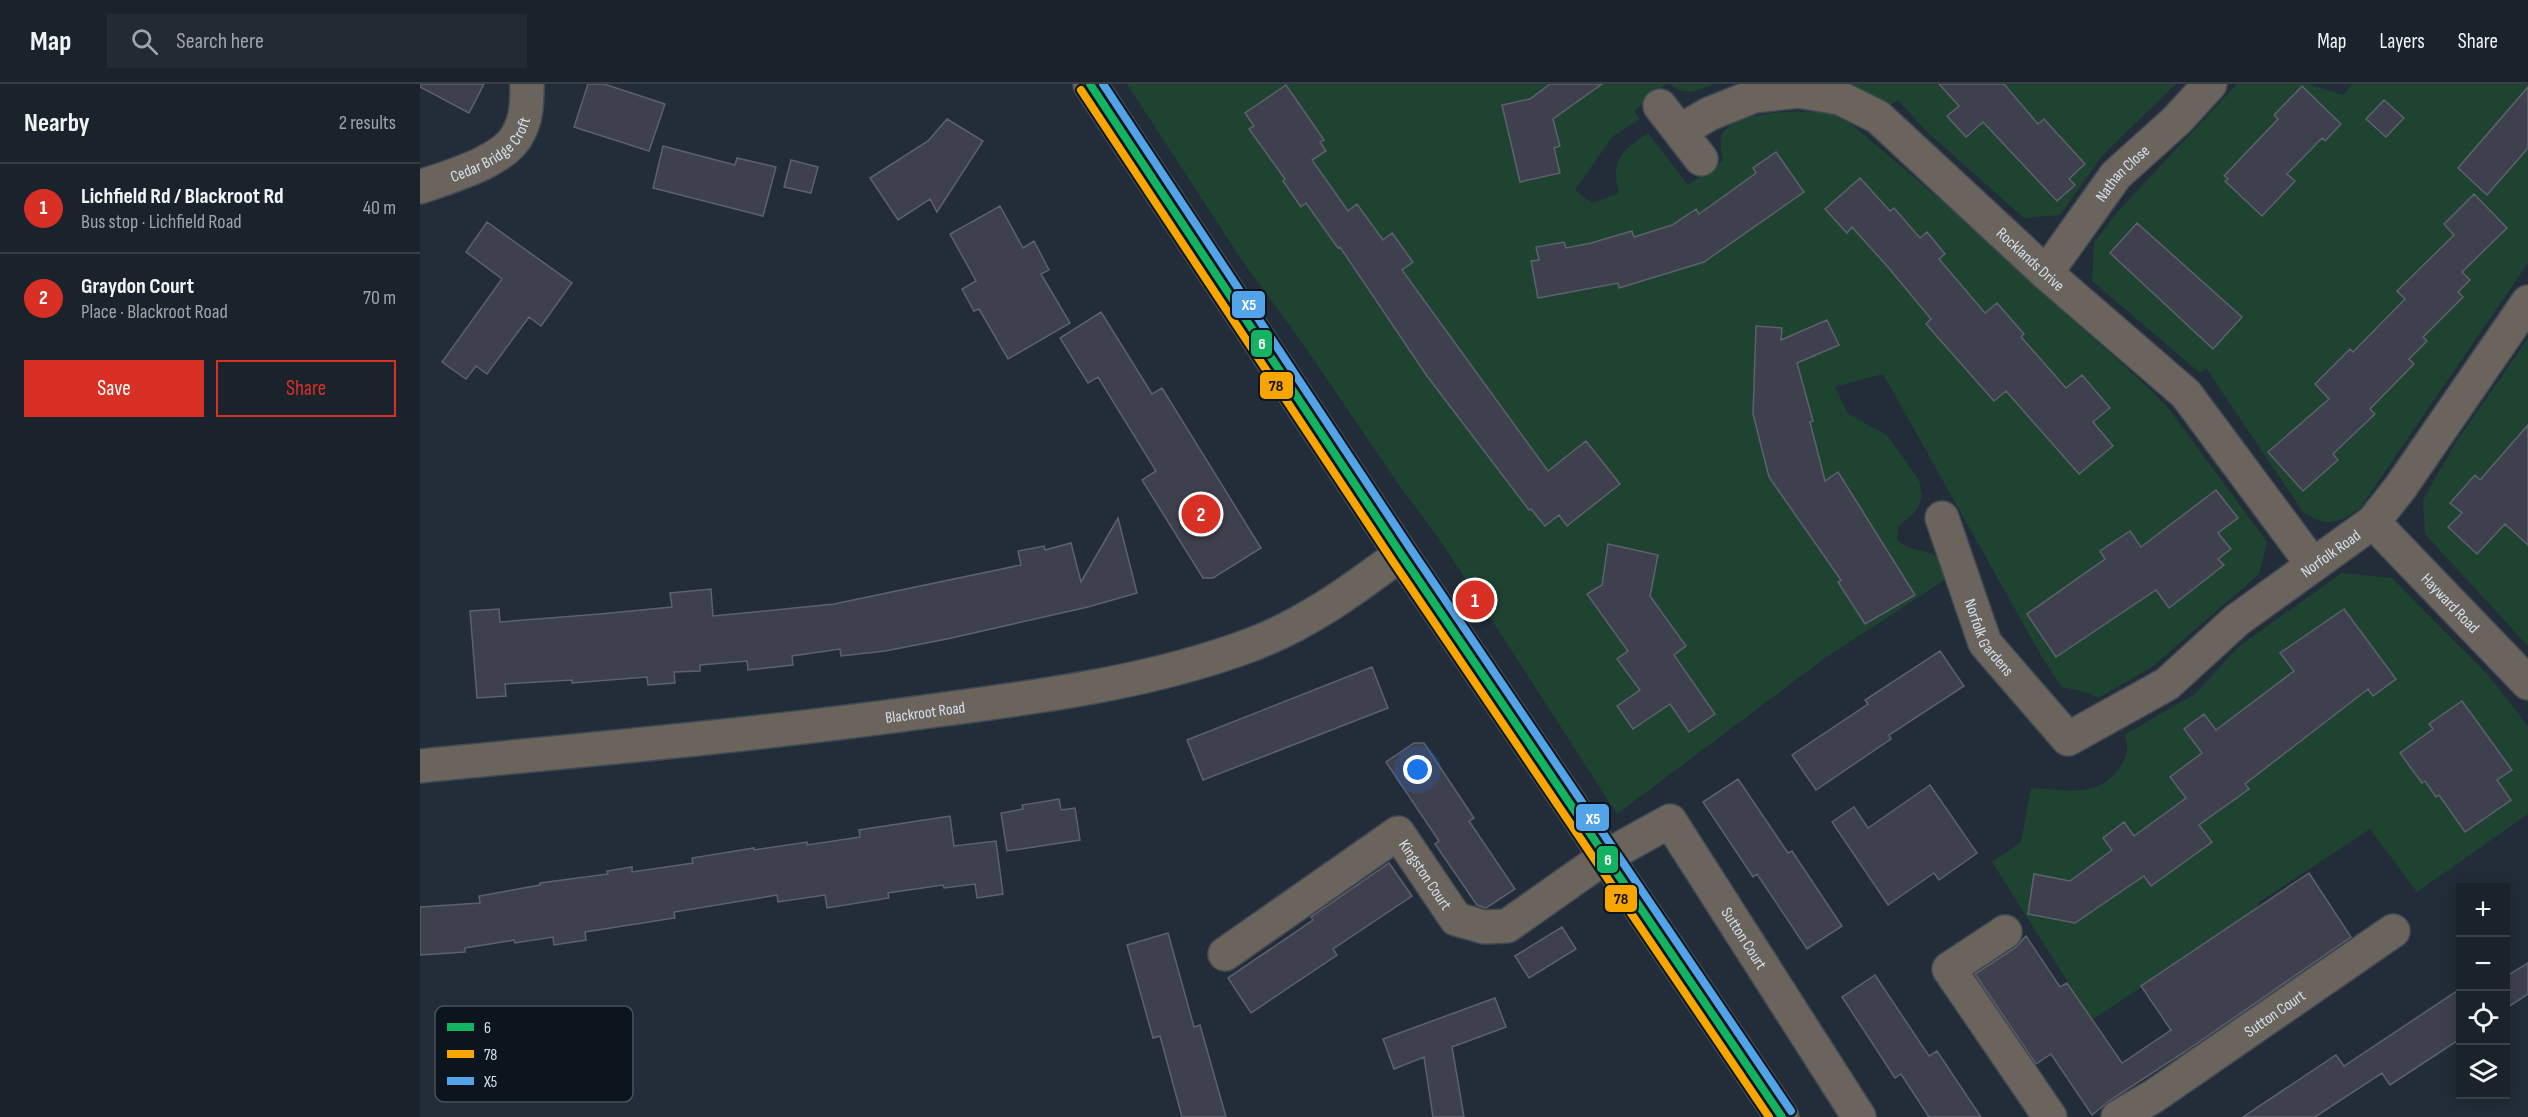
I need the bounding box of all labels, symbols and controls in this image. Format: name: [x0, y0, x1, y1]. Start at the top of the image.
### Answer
search box: [107, 14, 527, 68]
text: Map: [30, 25, 71, 58]
icon: search: [128, 25, 161, 58]
text: Search here: [176, 28, 264, 55]
text: Map: [2317, 29, 2346, 54]
text: Layers: [2379, 29, 2425, 54]
text: Share: [2458, 29, 2498, 54]
text: Nearby: [24, 108, 90, 139]
text: 2 results: [339, 111, 396, 135]
street label: Cedar Bridge Croft: [448, 115, 535, 187]
street label: Nathan Close: [2092, 141, 2154, 206]
text: Lichfield Rd / Blackroot Rd: [81, 183, 284, 210]
text: 1: [40, 196, 47, 220]
text: 40 m: [363, 196, 396, 220]
text: Bus stop · Lichfield Road: [81, 210, 242, 234]
street label: Rocklands Drive: [1992, 224, 2068, 296]
text: Graydon Court: [81, 273, 194, 300]
text: 2: [39, 286, 48, 310]
text: 70 m: [363, 286, 396, 310]
line badge: X5: [1231, 290, 1266, 319]
text: X5: [1241, 296, 1256, 315]
text: Place · Blackroot Road: [81, 300, 228, 324]
line badge: 6: [1250, 329, 1273, 358]
text: 6: [1258, 335, 1266, 354]
button: Save: [24, 360, 204, 417]
button: Share: [216, 360, 396, 417]
line badge: 78: [1259, 371, 1294, 400]
text: 78: [1269, 377, 1284, 396]
pin: 2: [1182, 492, 1220, 536]
street label: Norfolk Road: [2298, 526, 2365, 582]
street label: Hayward Road: [2417, 570, 2483, 638]
pin: 1: [1456, 578, 1494, 622]
street label: Norfolk Gardens: [1960, 597, 2017, 681]
street label: Blackroot Road: [884, 699, 966, 728]
your location: [1403, 755, 1432, 784]
line badge: X5: [1575, 803, 1610, 832]
text: X5: [1585, 810, 1600, 829]
street label: Kingston Court: [1394, 836, 1455, 914]
line badge: 6: [1596, 845, 1619, 874]
text: 6: [1604, 851, 1612, 870]
map controls: [2456, 883, 2510, 1099]
button: +: [2456, 883, 2510, 937]
line badge: 78: [1604, 884, 1638, 913]
text: 78: [1614, 890, 1629, 909]
street label: Sutton Court: [1717, 904, 1770, 974]
button: −: [2456, 937, 2510, 991]
street label: Sutton Court: [2241, 986, 2310, 1042]
button: locate: [2456, 991, 2510, 1045]
legend: [435, 1006, 633, 1102]
text: 6: [484, 1019, 491, 1038]
button: layers: [2456, 1045, 2510, 1099]
text: 78: [484, 1046, 497, 1065]
text: X5: [483, 1073, 497, 1092]

